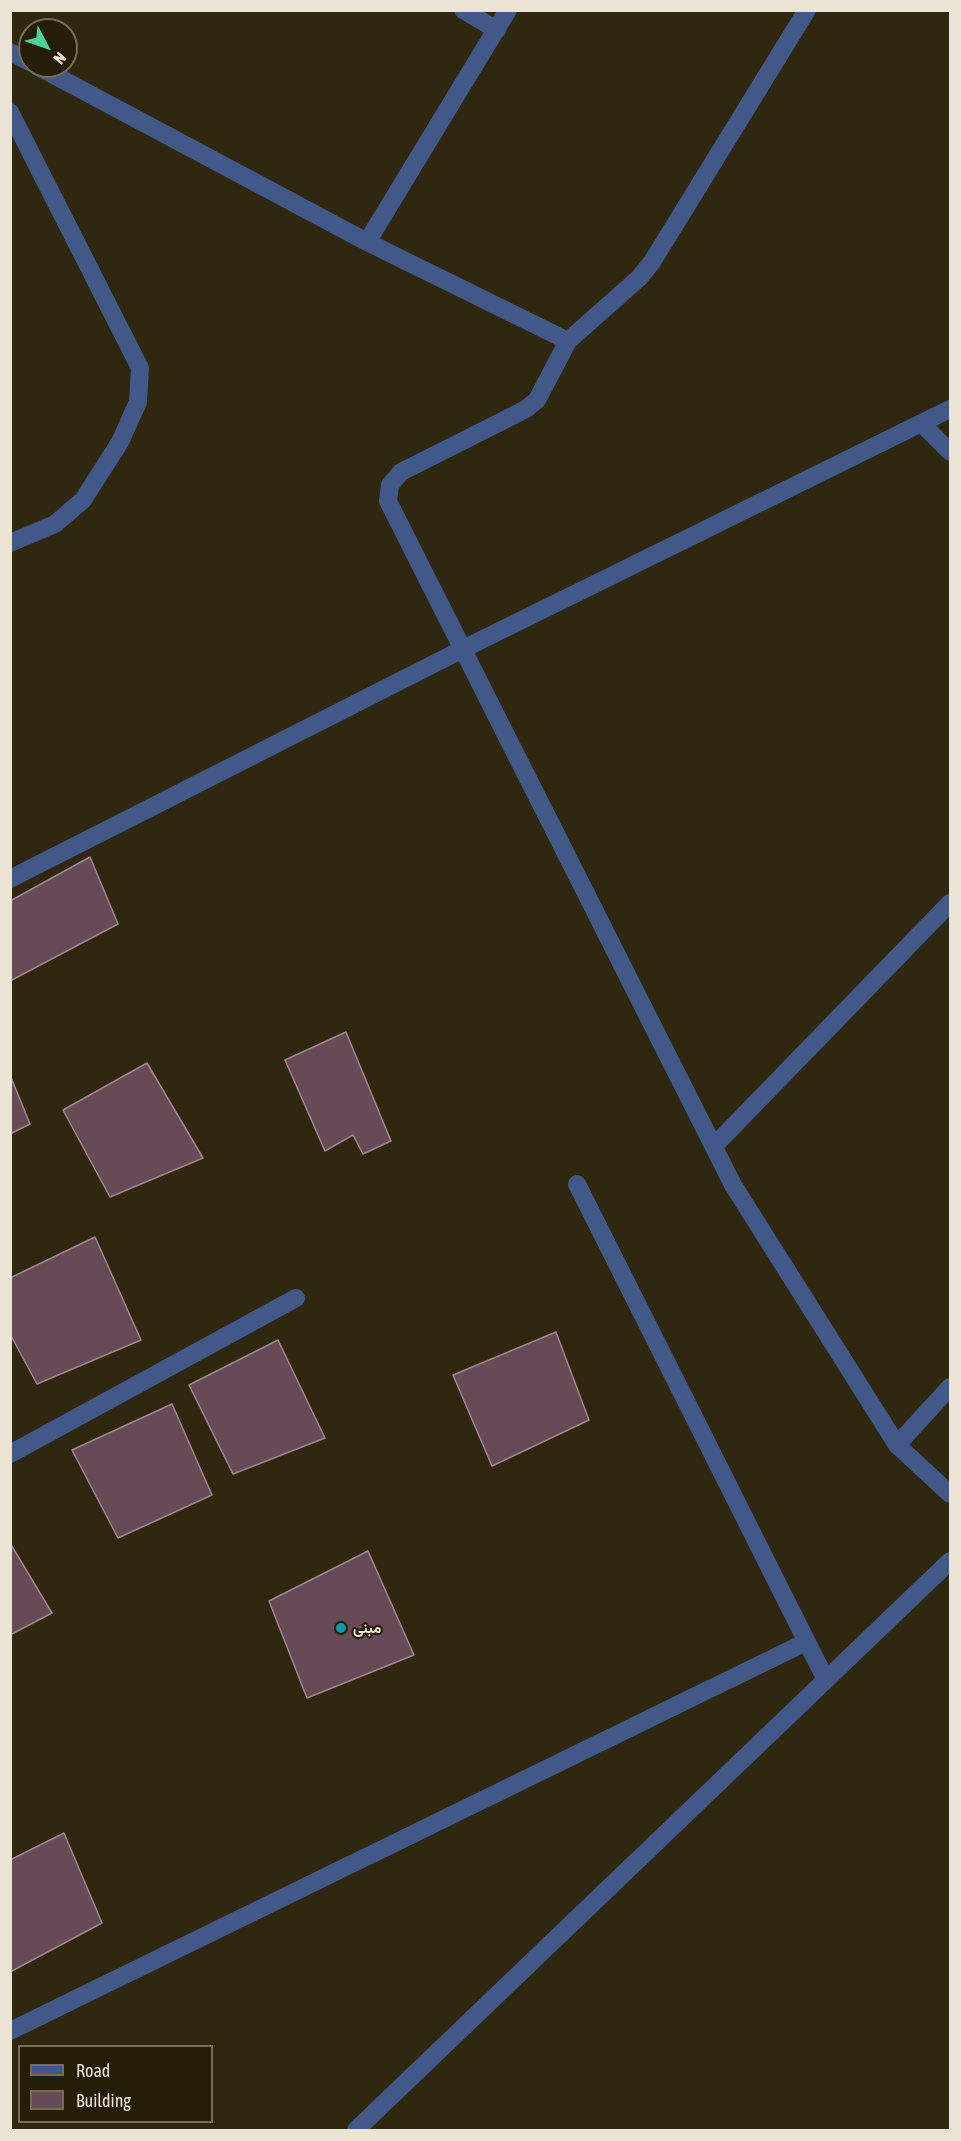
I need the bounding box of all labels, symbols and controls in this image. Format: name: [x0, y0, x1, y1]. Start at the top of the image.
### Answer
north arrow: [18, 18, 78, 78]
text: N: [50, 49, 70, 68]
place label: مبنى: [353, 1619, 381, 1637]
marker: مبنى: [334, 1621, 348, 1635]
legend: [18, 2045, 213, 2123]
text: Road: [76, 2060, 110, 2081]
text: Building: [76, 2090, 131, 2111]

